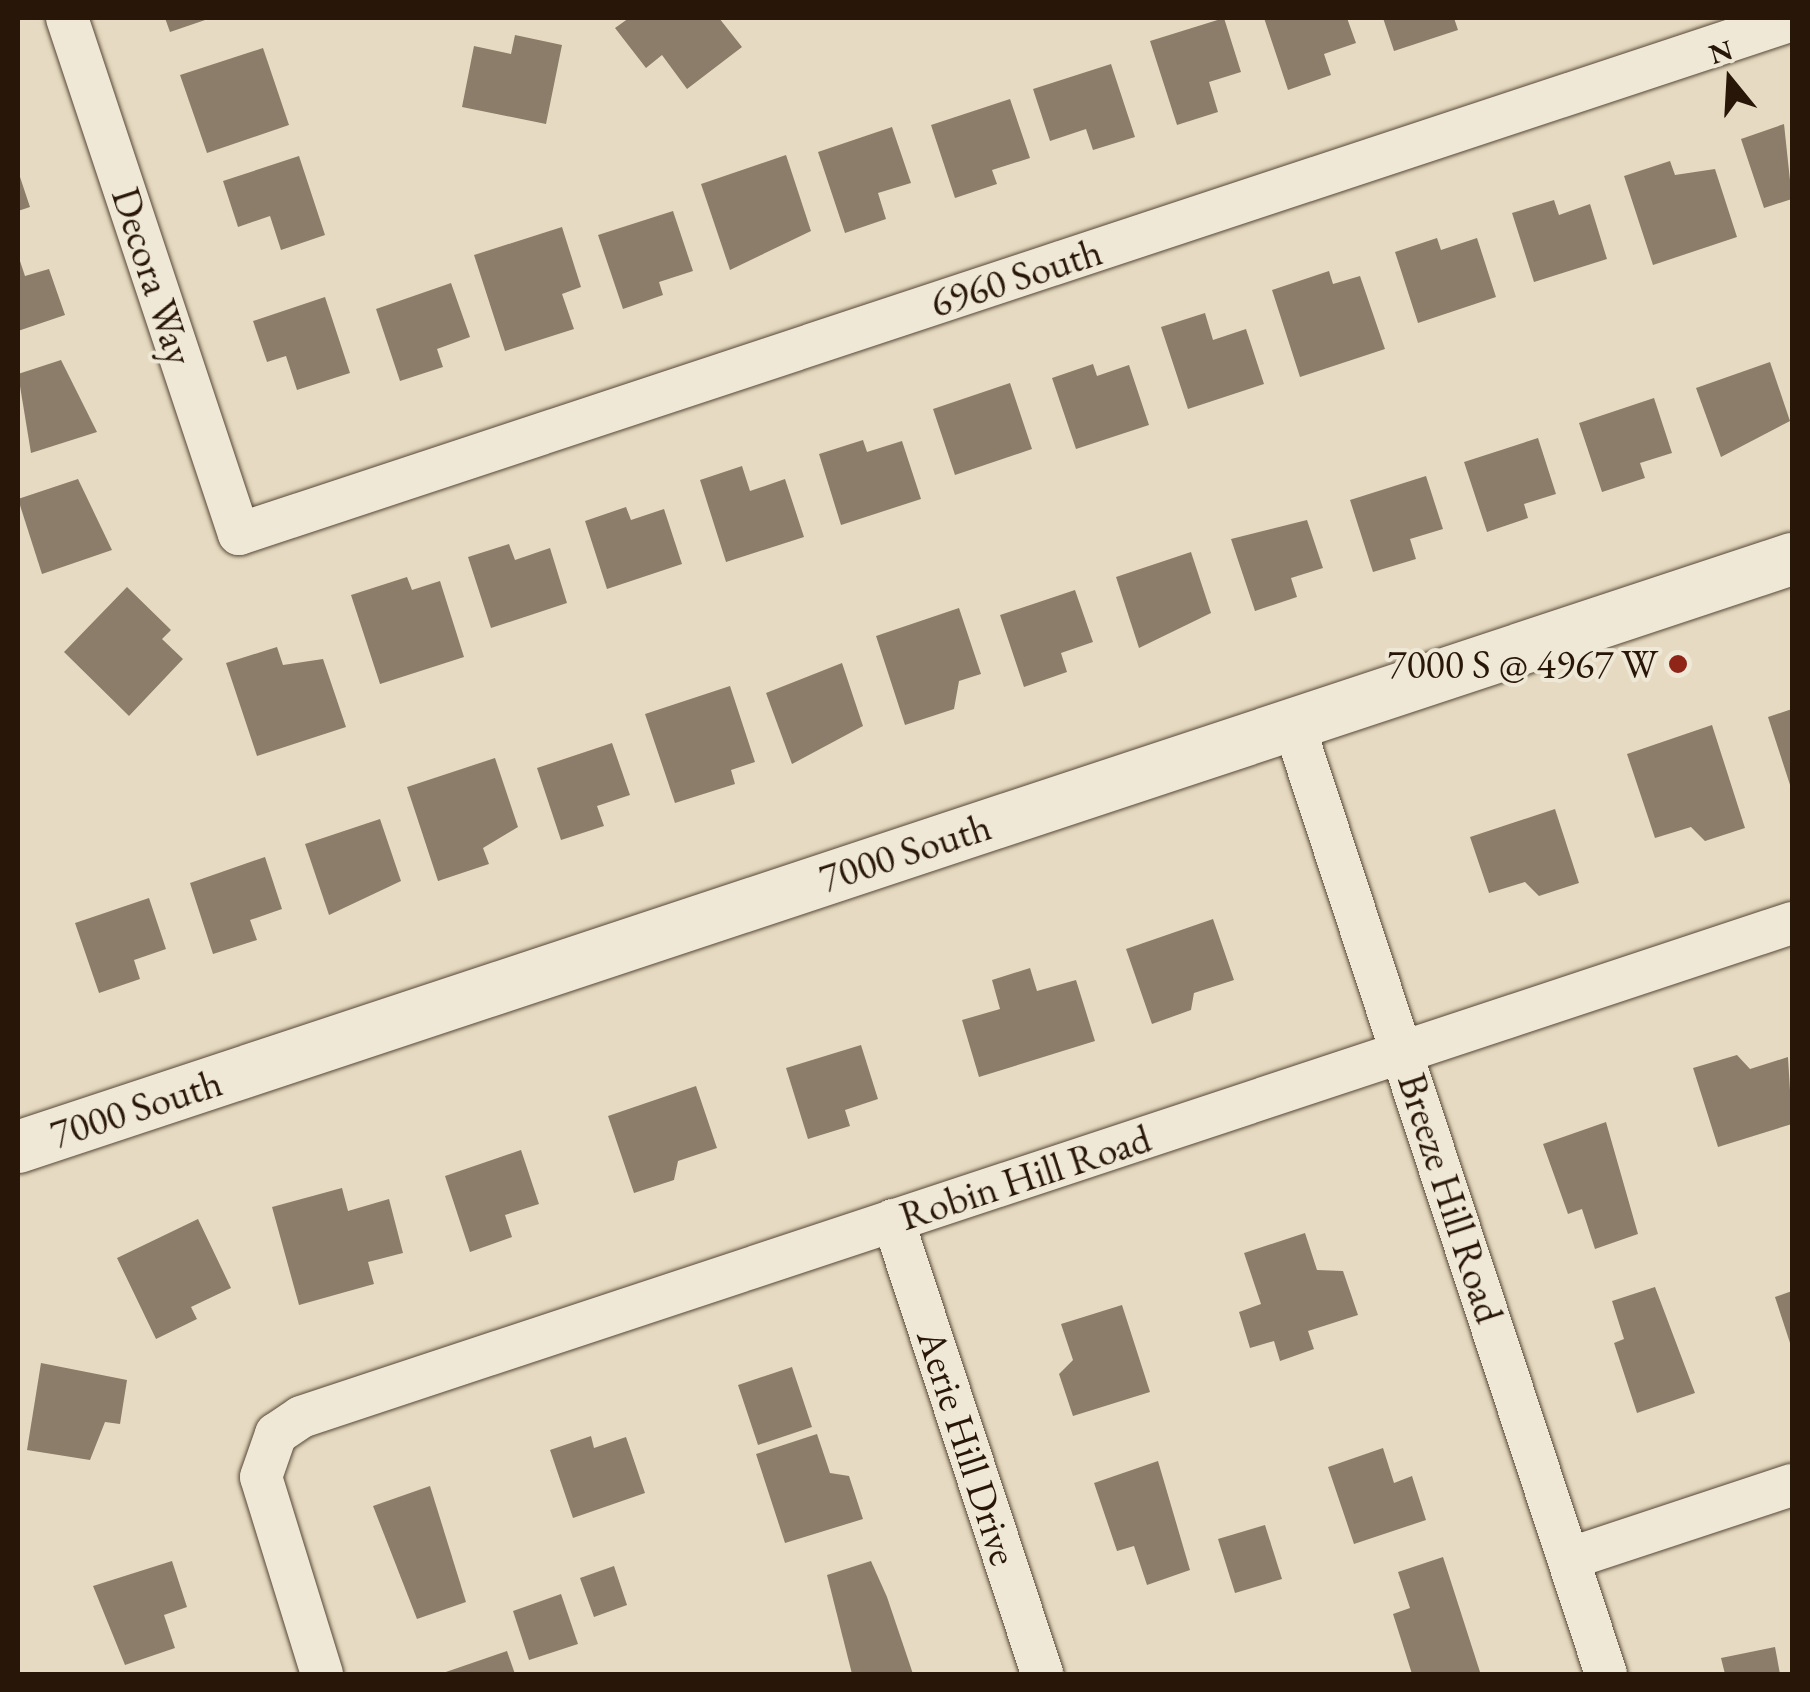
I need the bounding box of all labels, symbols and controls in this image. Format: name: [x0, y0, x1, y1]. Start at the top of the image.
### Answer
north arrow: [1680, 30, 1780, 130]
text: N: [1704, 31, 1737, 72]
street label: Decora Way: [102, 181, 204, 371]
street label: 6960 South: [924, 227, 1108, 327]
place label: 7000 S @ 4967 W: [1387, 640, 1658, 688]
marker: 7000 S @ 4967 W: [1667, 653, 1689, 675]
street label: 7000 South: [813, 802, 997, 902]
street label: 7000 South: [44, 1058, 228, 1158]
street label: Breeze Hill Road: [1388, 1067, 1514, 1329]
street label: Robin Hill Road: [893, 1114, 1157, 1240]
street label: Aerie Hill Drive: [907, 1323, 1029, 1571]

